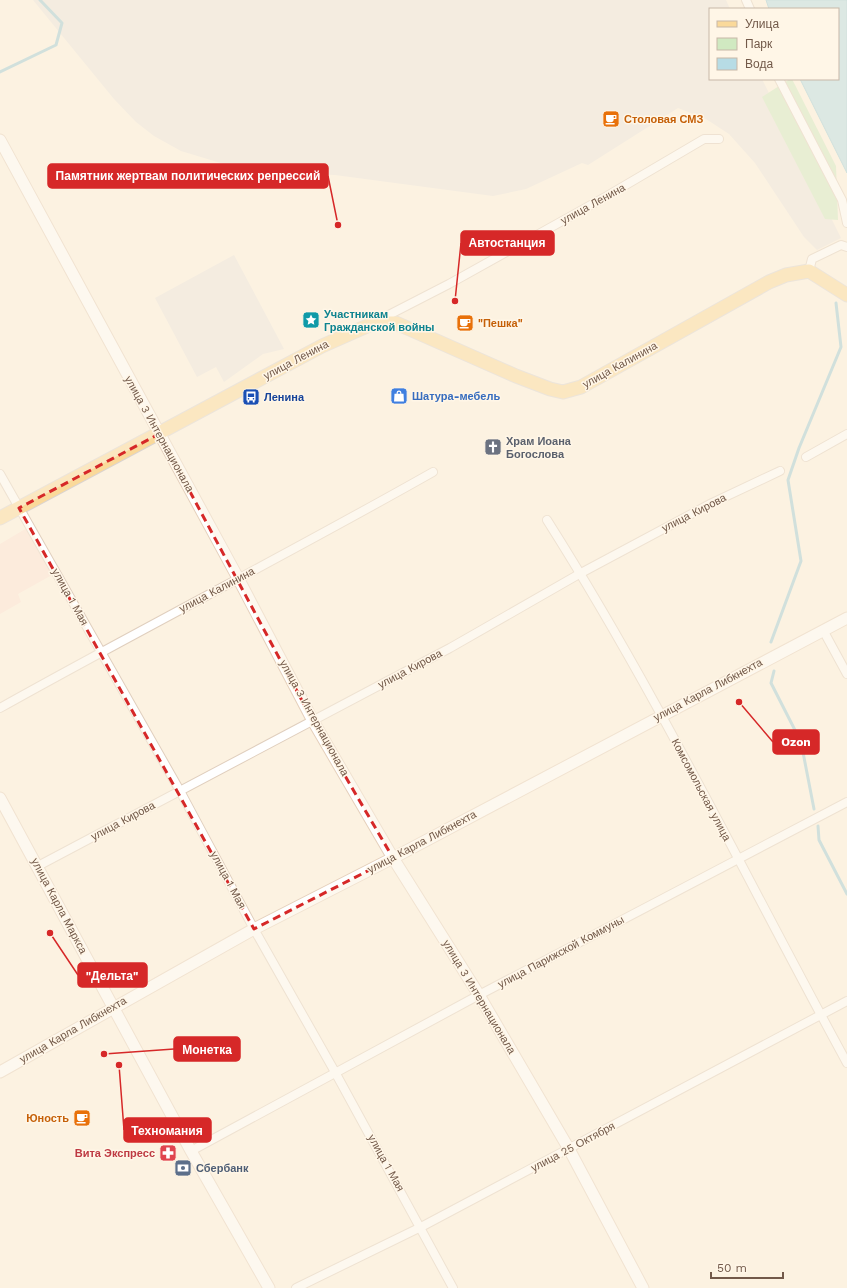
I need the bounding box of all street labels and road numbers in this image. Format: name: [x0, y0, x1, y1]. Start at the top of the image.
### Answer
street label: улица Ленина: [558, 181, 628, 227]
street label: улица Ленина: [261, 337, 331, 383]
street label: улица Калинина: [580, 339, 660, 391]
street label: улица 3 Интернационала: [122, 374, 197, 495]
street label: улица Кирова: [660, 491, 729, 535]
street label: улица Калинина: [177, 564, 258, 615]
street label: улица 1 Мая: [49, 566, 91, 628]
street label: улица Кирова: [376, 646, 445, 691]
street label: улица Карла Либкнехта: [651, 655, 765, 724]
street label: улица 3 Интернационала: [277, 658, 352, 779]
street label: Комсомольская улица: [668, 737, 734, 844]
street label: улица Кирова: [89, 798, 158, 843]
street label: улица Карла Либкнехта: [365, 807, 479, 876]
street label: улица 1 Мая: [207, 849, 249, 911]
street label: улица Карла Маркса: [28, 856, 90, 957]
street label: улица Парижской Коммуны: [496, 913, 627, 991]
street label: улица 3 Интернационала: [440, 938, 519, 1057]
street label: улица Карла Либкнехта: [17, 994, 130, 1066]
street label: улица 25 Октября: [529, 1119, 617, 1175]
street label: улица 1 Мая: [365, 1132, 407, 1194]

